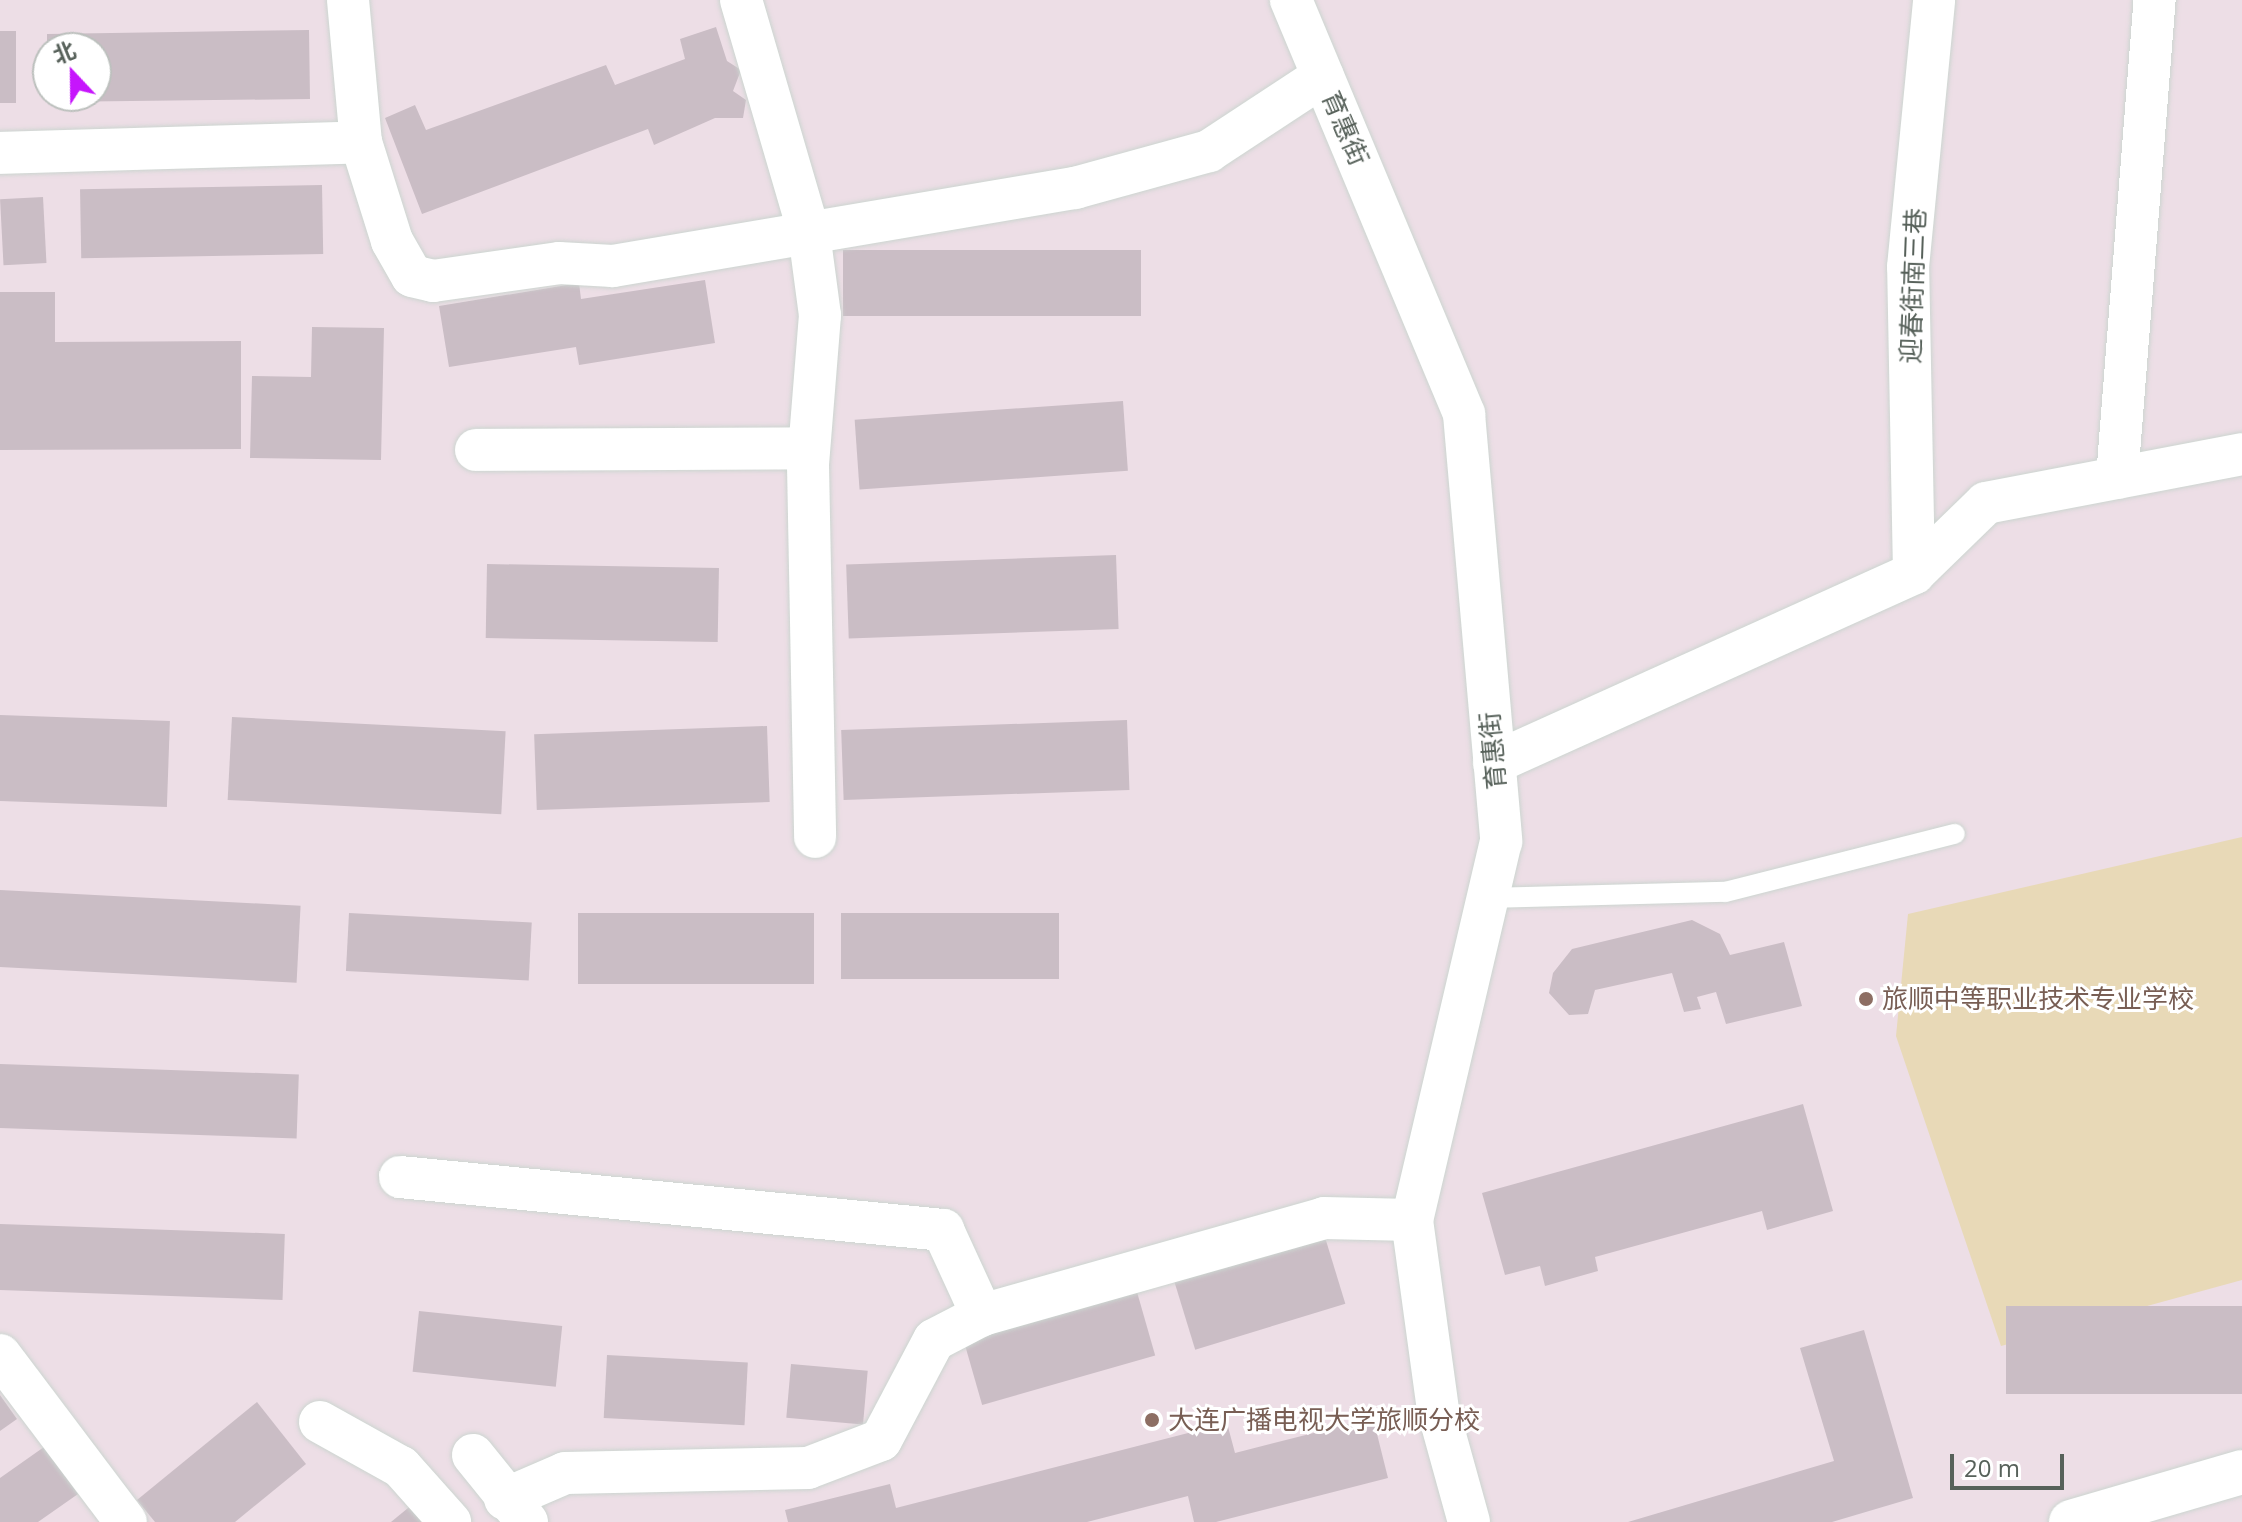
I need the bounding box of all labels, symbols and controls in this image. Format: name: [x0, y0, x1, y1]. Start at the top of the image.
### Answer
north arrow: [32, 32, 112, 112]
text: 北: [48, 34, 80, 70]
street label: 育惠街: [1315, 86, 1375, 170]
street label: 迎春街南三巷: [1895, 208, 1931, 364]
street label: 育惠街: [1474, 711, 1512, 791]
place label: 旅顺中等职业技术专业学校: [1882, 983, 2194, 1015]
marker: 旅顺中等职业技术专业学校: [1857, 990, 1875, 1008]
place label: 大连广播电视大学旅顺分校: [1168, 1404, 1480, 1436]
marker: 大连广播电视大学旅顺分校: [1143, 1411, 1161, 1429]
scale bar: [1954, 1438, 2068, 1488]
text: 20 m: [1964, 1451, 2020, 1484]

